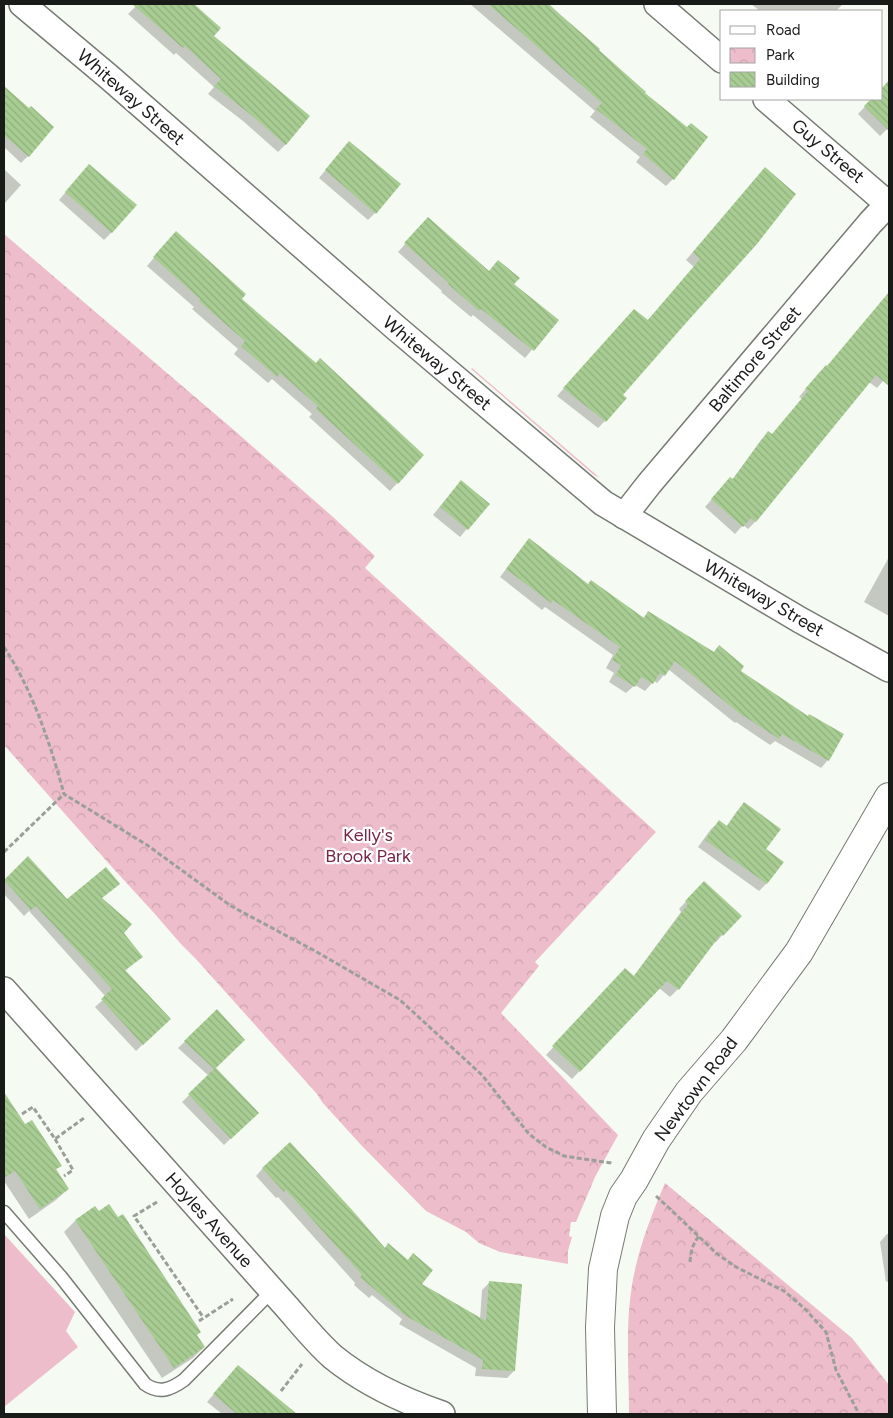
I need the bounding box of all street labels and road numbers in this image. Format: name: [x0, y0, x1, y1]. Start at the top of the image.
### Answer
street label: Whiteway Street: [73, 44, 189, 150]
street label: Guy Street: [787, 114, 869, 188]
street label: Baltimore Street: [704, 301, 806, 416]
street label: Whiteway Street: [378, 311, 496, 415]
street label: Whiteway Street: [700, 555, 828, 641]
street label: Newtown Road: [650, 1033, 742, 1145]
street label: Hoyles Avenue: [160, 1168, 258, 1272]

